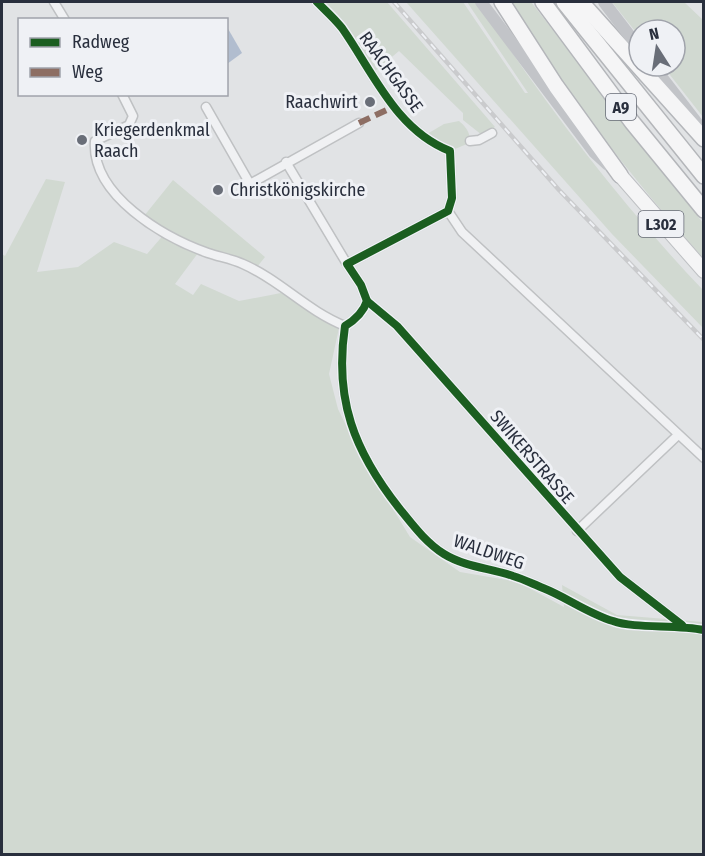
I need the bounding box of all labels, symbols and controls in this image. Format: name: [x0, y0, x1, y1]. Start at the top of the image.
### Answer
legend: [18, 18, 228, 96]
north arrow: [627, 18, 687, 78]
text: N: [647, 24, 661, 44]
street label: RAACHGASSE: [354, 27, 428, 117]
text: Radweg: [72, 31, 130, 53]
text: Weg: [72, 61, 103, 83]
place label: Raachwirt: [285, 91, 358, 113]
road number: A9: [606, 94, 636, 120]
marker: Raachwirt: [363, 95, 377, 109]
place label: Kriegerdenkmal Raach: [94, 119, 210, 162]
marker: Kriegerdenkmal Raach: [75, 133, 89, 147]
place label: Christkönigskirche: [230, 179, 365, 201]
marker: Christkönigskirche: [211, 183, 225, 197]
road number: L302: [638, 211, 684, 237]
street label: SWIKERSTRASSE: [485, 406, 579, 508]
street label: WALDWEG: [451, 530, 527, 574]

